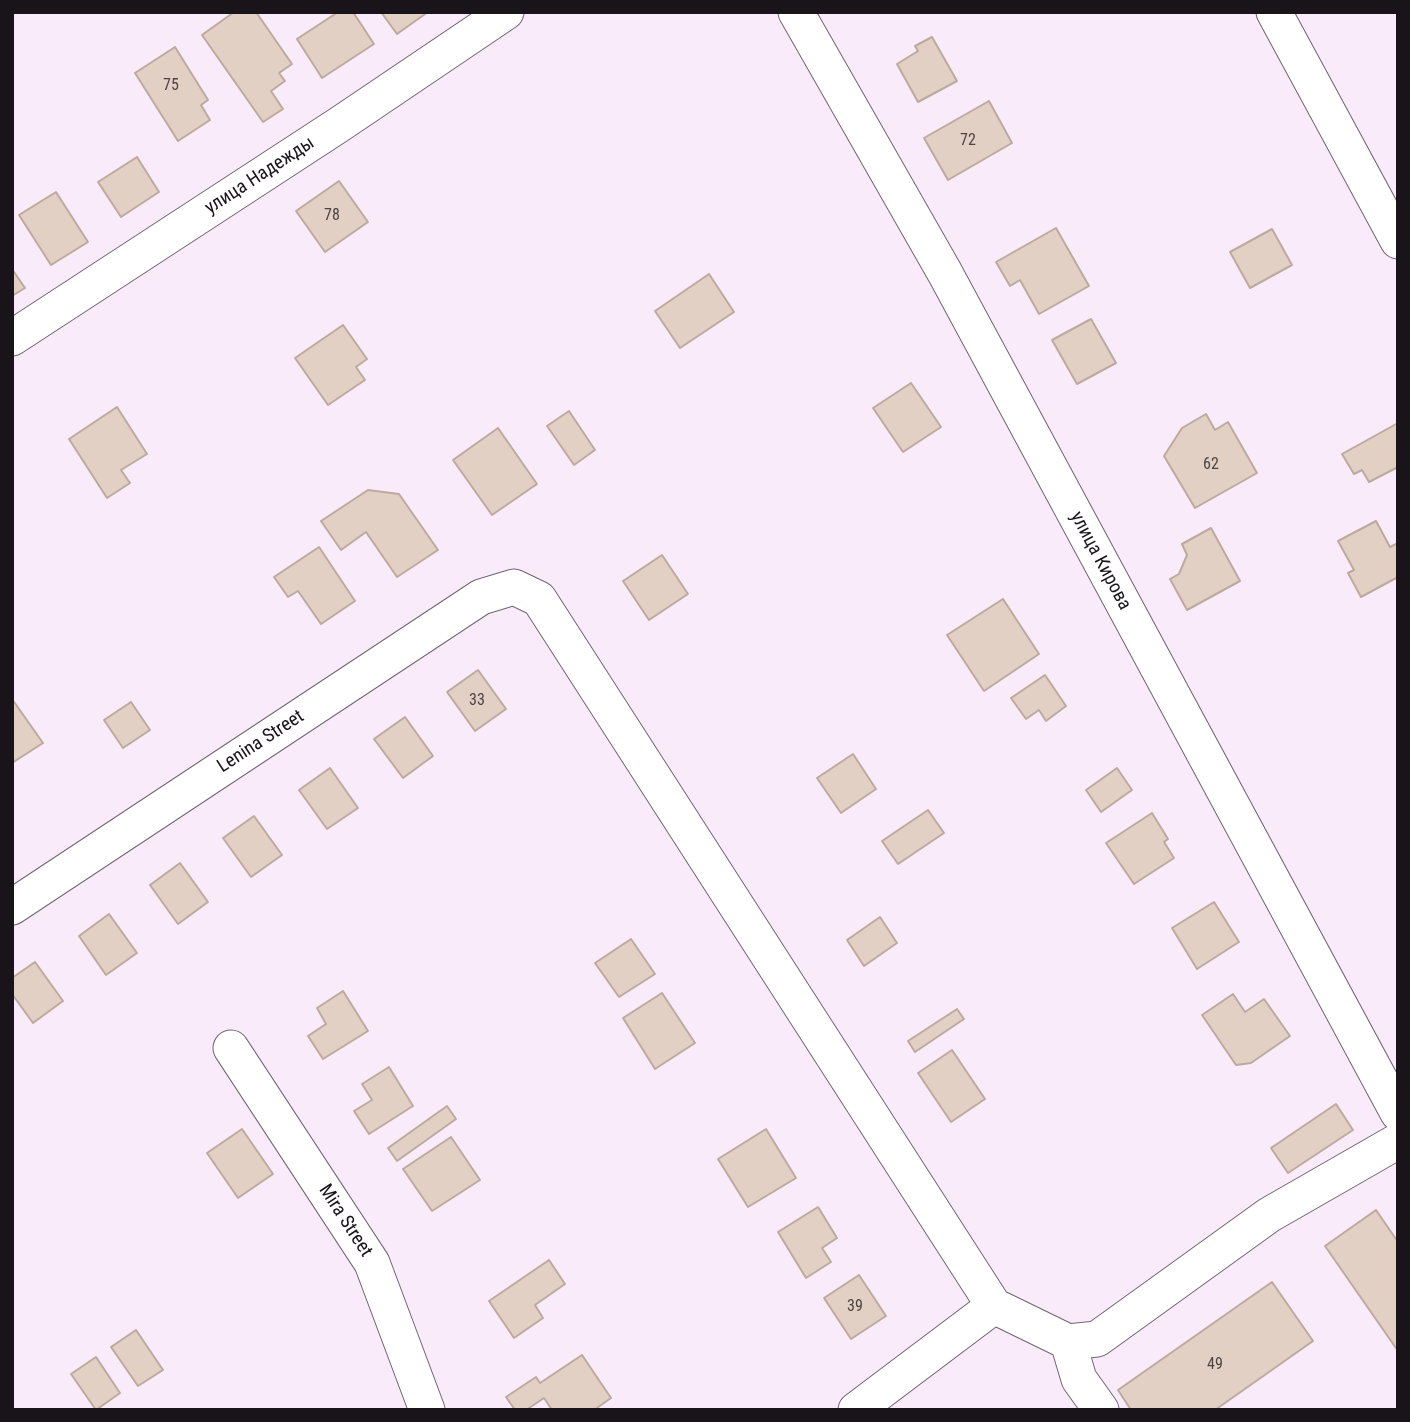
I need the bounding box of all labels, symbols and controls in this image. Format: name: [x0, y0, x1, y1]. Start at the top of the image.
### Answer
house number: 75: [163, 76, 179, 96]
house number: 72: [960, 131, 976, 151]
street label: улица Надежды: [201, 132, 319, 220]
house number: 78: [324, 206, 340, 226]
house number: 62: [1203, 455, 1219, 475]
street label: улица Кирова: [1065, 508, 1135, 614]
house number: 33: [469, 691, 485, 711]
street label: Lenina Street: [213, 706, 309, 778]
street label: Mira Street: [313, 1180, 377, 1262]
house number: 39: [847, 1297, 863, 1317]
house number: 49: [1207, 1355, 1223, 1375]

